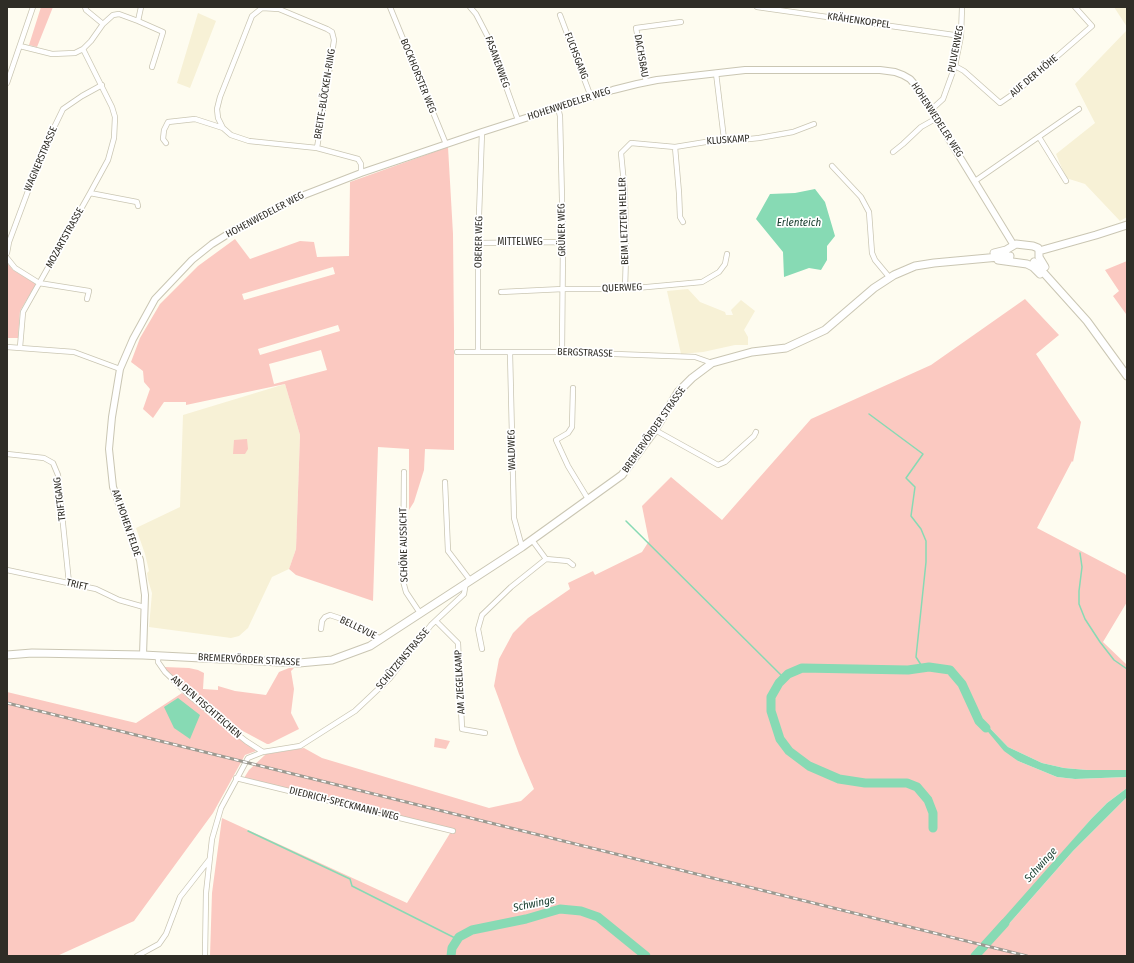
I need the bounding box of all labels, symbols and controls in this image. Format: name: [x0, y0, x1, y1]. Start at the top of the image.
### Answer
street label: KRÄHENKOPPEL: [827, 11, 891, 31]
street label: PULVERWEG: [946, 24, 966, 74]
street label: FUCHSGANG: [562, 31, 590, 81]
street label: DACHSBAU: [631, 34, 651, 78]
street label: FASANENWEG: [482, 35, 512, 89]
street label: BOCKHORSTER WEG: [398, 37, 438, 115]
street label: BREITE-BLÖCKEN-RING: [312, 48, 338, 140]
street label: AUF DER HÖHE: [1007, 52, 1061, 100]
street label: HOHENWEDELER WEG: [908, 80, 966, 160]
street label: HOHENWEDELER WEG: [526, 85, 612, 123]
street label: WAGNERSTRASSE: [22, 125, 60, 193]
street label: KLUSKAMP: [706, 133, 750, 147]
street label: BEIM LETZTEN HELLER: [616, 177, 632, 265]
street label: HOHENWEDELER WEG: [224, 189, 306, 241]
street label: GRÜNER WEG: [556, 203, 568, 257]
street label: MOZARTSTRASSE: [43, 206, 87, 270]
street label: OBERER WEG: [473, 216, 485, 268]
water label: Erlenteich: [777, 216, 821, 230]
street label: MITTELWEG: [497, 236, 543, 248]
street label: QUERWEG: [602, 281, 642, 295]
street label: BERGSTRASSE: [557, 346, 613, 360]
street label: BREMERVÖRDER STRASSE: [620, 385, 688, 475]
street label: WALDWEG: [506, 430, 518, 470]
street label: TRIFTGANG: [51, 476, 69, 522]
street label: AM HOHEN FELDE: [109, 488, 143, 558]
street label: SCHÖNE AUSSICHT: [397, 508, 411, 582]
street label: TRIFT: [65, 577, 89, 593]
street label: BELLEVUE: [338, 614, 378, 642]
street label: SCHÜTZENSTRASSE: [374, 626, 432, 692]
street label: AM ZIEGELKAMP: [452, 650, 468, 714]
street label: BREMERVÖRDER STRASSE: [198, 651, 300, 669]
street label: AN DEN FISCHTEICHEN: [168, 673, 244, 741]
street label: DIEDRICH-SPECKMANN-WEG: [288, 785, 400, 823]
water label: Schwinge: [1022, 845, 1060, 885]
water label: Schwinge: [512, 893, 556, 915]

